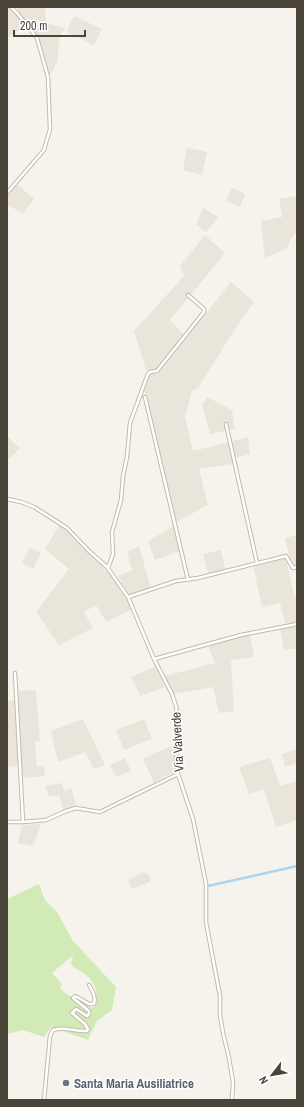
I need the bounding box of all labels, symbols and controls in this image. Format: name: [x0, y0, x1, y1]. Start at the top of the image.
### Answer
scale bar: [14, 12, 85, 38]
text: 200 m: [20, 18, 47, 34]
street label: Via Valverde: [167, 711, 188, 772]
north arrow: [252, 1055, 292, 1095]
text: N: [256, 1074, 271, 1087]
place label: Santa Maria Ausiliatrice: [74, 1075, 194, 1092]
marker: Santa Maria Ausiliatrice: [61, 1078, 71, 1088]

